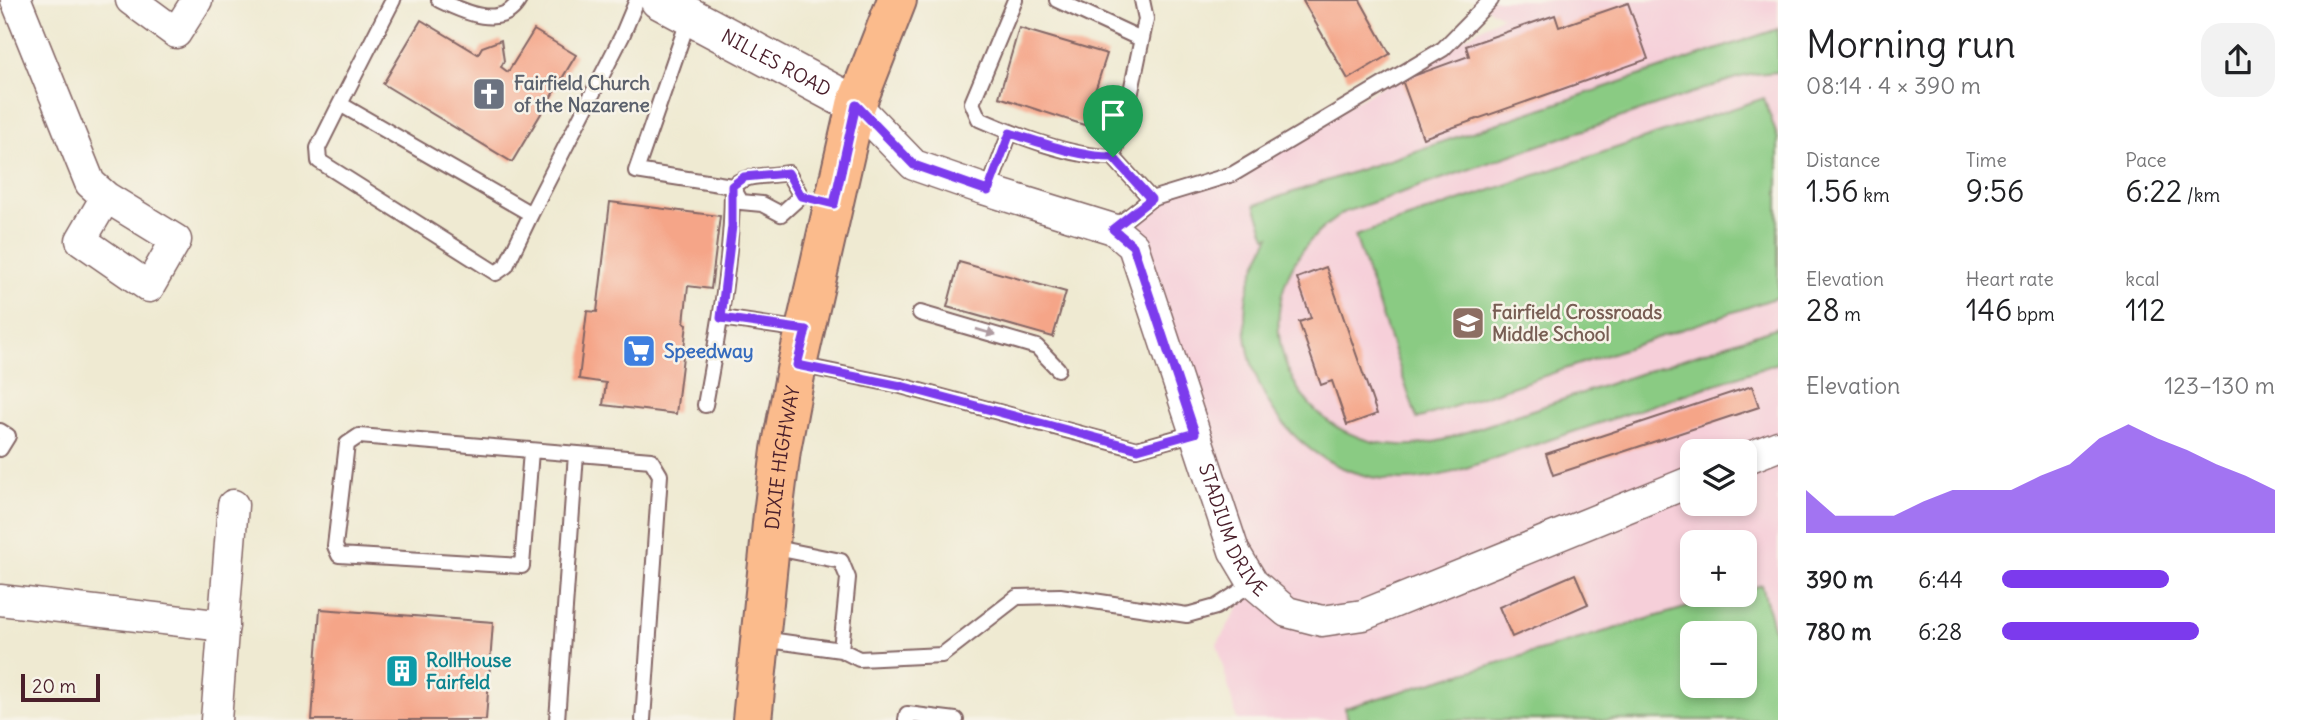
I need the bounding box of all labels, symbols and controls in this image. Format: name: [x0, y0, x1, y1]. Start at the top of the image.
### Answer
text: Morning run: [1806, 21, 2016, 68]
button: share: [2201, 23, 2275, 97]
street label: NILLES ROAD: [717, 24, 835, 102]
place label: Fairfield Church of the Nazarene: [514, 71, 650, 117]
text: 08:14 · 4 × 390 m: [1806, 71, 1981, 100]
church icon: Fairfield Church of the Nazarene: [470, 75, 508, 113]
pin: [1083, 85, 1143, 157]
icon: arrive: [1094, 96, 1132, 134]
text: Distance: [1806, 148, 1880, 172]
text: Time: [1966, 148, 2007, 172]
text: Pace: [2125, 148, 2167, 172]
text: 1.56: [1806, 172, 1859, 210]
text: 9:56: [1966, 172, 2024, 210]
text: 6:22: [2125, 172, 2182, 210]
text: km: [1859, 183, 1890, 207]
text: /km: [2182, 183, 2220, 207]
text: Elevation: [1806, 267, 1884, 291]
text: Heart rate: [1966, 267, 2054, 291]
text: kcal: [2125, 267, 2160, 291]
text: 28: [1806, 291, 1840, 329]
text: 146: [1966, 291, 2012, 329]
text: 112: [2125, 291, 2166, 329]
place label: Fairfield Crossroads Middle School: [1492, 300, 1663, 346]
text: m: [1840, 302, 1861, 326]
text: bpm: [2012, 302, 2055, 326]
school or university icon: Fairfield Crossroads Middle School: [1449, 304, 1487, 342]
one-way arrow: [976, 328, 997, 338]
supermarket icon: Speedway: [620, 332, 658, 370]
place label: Speedway: [664, 339, 754, 363]
text: Elevation: [1806, 371, 1900, 400]
text: 123–130 m: [2164, 371, 2275, 400]
street label: DIXIE HIGHWAY: [759, 383, 805, 531]
map controls: [1680, 439, 1757, 698]
button: layers: [1680, 439, 1757, 516]
street label: STADIUM DRIVE: [1194, 460, 1272, 601]
button: +: [1680, 530, 1757, 607]
text: 390 m: [1806, 565, 1873, 594]
text: 6:44: [1918, 565, 1963, 594]
text: 780 m: [1806, 617, 1871, 646]
text: 6:28: [1918, 617, 1962, 646]
button: −: [1680, 621, 1757, 698]
place label: RollHouse Fairfeld: [426, 648, 511, 694]
building icon: RollHouse Fairfeld: [383, 652, 421, 690]
scale bar: [21, 671, 100, 703]
text: 20 m: [32, 674, 76, 698]

